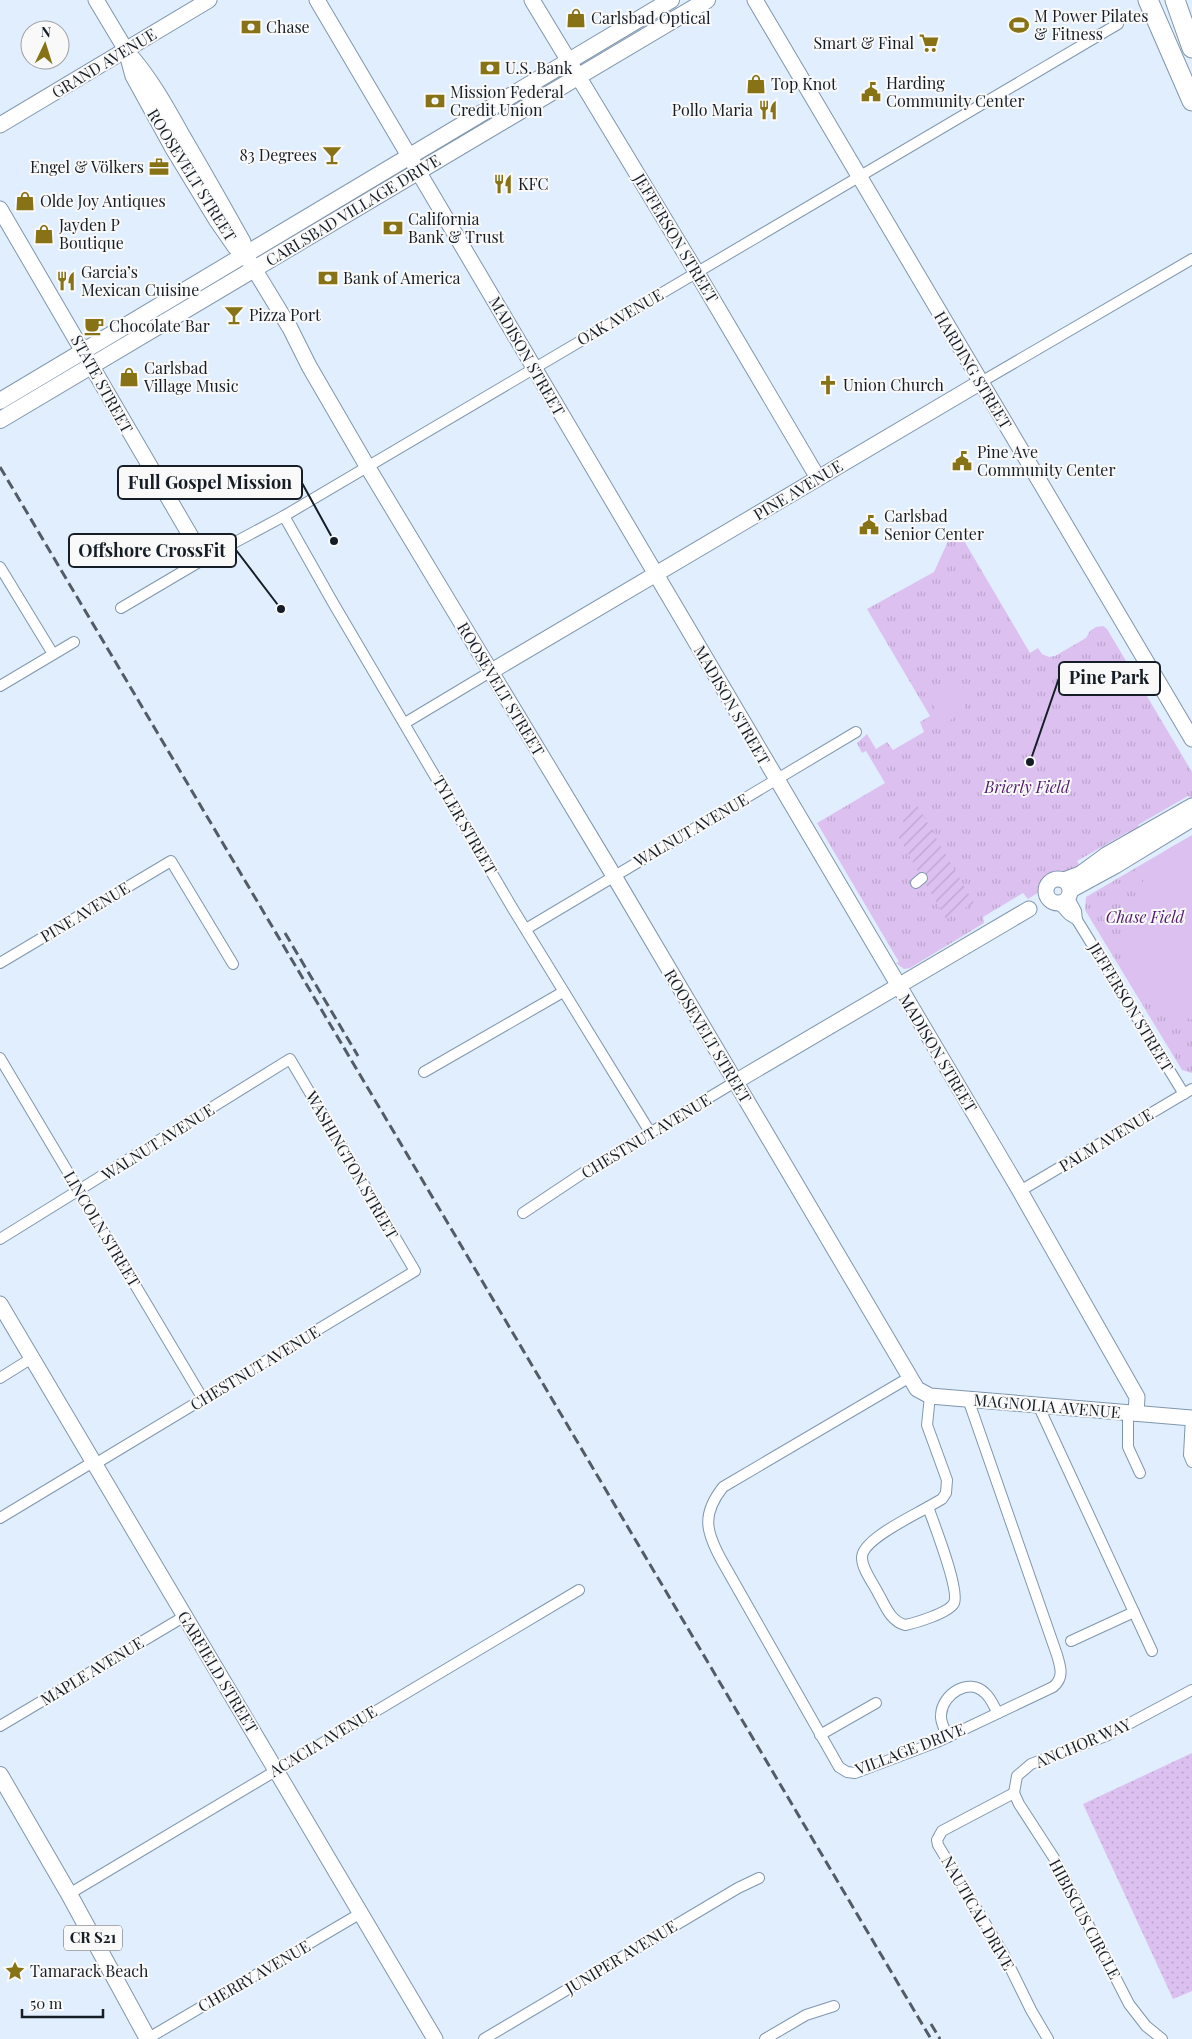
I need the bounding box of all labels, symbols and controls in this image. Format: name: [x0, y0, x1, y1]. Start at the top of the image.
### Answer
place label: M Power Pilates & Fitness: [1034, 5, 1148, 44]
shop icon: Carlsbad Optical: [565, 7, 587, 29]
place label: Carlsbad Optical: [591, 7, 711, 28]
sports icon: M Power Pilates & Fitness: [1008, 14, 1030, 36]
bank icon: Chase: [240, 16, 262, 38]
place label: Chase: [266, 16, 310, 37]
north arrow: [20, 20, 70, 70]
text: N: [40, 22, 52, 41]
street label: GRAND AVENUE: [47, 23, 160, 102]
place label: Smart & Final: [813, 32, 914, 53]
supermarket icon: Smart & Final: [918, 32, 940, 54]
bank icon: U.S. Bank: [479, 57, 501, 79]
place label: U.S. Bank: [505, 57, 573, 78]
place label: Harding Community Center: [886, 72, 1025, 111]
shop icon: Top Knot: [745, 73, 767, 95]
place label: Top Knot: [771, 73, 837, 94]
place label: Mission Federal Credit Union: [450, 81, 564, 120]
public building icon: Harding Community Center: [860, 81, 882, 103]
bank icon: Mission Federal Credit Union: [424, 90, 446, 112]
place label: Pollo Maria: [672, 99, 753, 120]
restaurant icon: Pollo Maria: [757, 99, 779, 121]
street label: ROOSEVELT STREET: [143, 105, 242, 245]
place label: 83 Degrees: [239, 144, 317, 165]
bar icon: 83 Degrees: [321, 144, 343, 166]
street label: CARLSBAD VILLAGE DRIVE: [262, 149, 444, 270]
place label: Engel & Völkers: [30, 156, 144, 177]
office icon: Engel & Völkers: [148, 156, 170, 178]
street label: JEFFERSON STREET: [629, 168, 723, 306]
restaurant icon: KFC: [492, 173, 514, 195]
place label: KFC: [518, 173, 548, 194]
shop icon: Olde Joy Antiques: [14, 190, 36, 212]
place label: Olde Joy Antiques: [40, 190, 166, 211]
place label: California Bank & Trust: [408, 208, 505, 247]
place label: Jayden P Boutique: [58, 214, 124, 253]
bank icon: California Bank & Trust: [382, 217, 404, 239]
shop icon: Jayden P Boutique: [33, 223, 55, 245]
place label: Garcia’s Mexican Cuisine: [81, 261, 199, 300]
bank icon: Bank of America: [317, 267, 339, 289]
place label: Bank of America: [343, 267, 461, 288]
restaurant icon: Garcia’s Mexican Cuisine: [55, 270, 77, 292]
street label: OAK AVENUE: [573, 283, 667, 350]
street label: MADISON STREET: [485, 292, 570, 419]
bar icon: Pizza Port: [223, 304, 245, 326]
place label: Pizza Port: [249, 304, 321, 325]
street label: HARDING STREET: [930, 307, 1017, 433]
cafe icon: Chocolate Bar: [83, 315, 105, 337]
place label: Chocolate Bar: [109, 315, 210, 336]
street label: STATE STREET: [67, 331, 138, 437]
place label: Carlsbad Village Music: [143, 357, 239, 396]
shop icon: Carlsbad Village Music: [118, 366, 140, 388]
church icon: Union Church: [817, 374, 839, 396]
place label: Union Church: [843, 374, 945, 395]
place label: Pine Ave Community Center: [977, 441, 1116, 480]
public building icon: Pine Ave Community Center: [951, 450, 973, 472]
street label: PINE AVENUE: [749, 455, 846, 524]
callout: Full Gospel Mission: [118, 466, 302, 499]
text: Full Gospel Mission: [128, 470, 292, 494]
place label: Carlsbad Senior Center: [884, 505, 984, 544]
public building icon: Carlsbad Senior Center: [858, 514, 880, 536]
callout: Offshore CrossFit: [69, 534, 236, 567]
text: Offshore CrossFit: [78, 538, 226, 562]
street label: ROOSEVELT STREET: [453, 618, 550, 760]
street label: MADISON STREET: [690, 641, 775, 768]
callout: Pine Park: [1059, 662, 1160, 695]
text: Pine Park: [1069, 665, 1150, 689]
street label: TYLER STREET: [429, 771, 502, 878]
park label: Brierly Field: [983, 776, 1071, 797]
street label: WALNUT AVENUE: [629, 788, 752, 871]
street label: PINE AVENUE: [36, 877, 133, 946]
park label: Chase Field: [1106, 906, 1186, 927]
street label: JEFFERSON STREET: [1084, 937, 1178, 1075]
street label: ROOSEVELT STREET: [660, 965, 757, 1107]
street label: MADISON STREET: [895, 990, 982, 1116]
street label: WASHINGTON STREET: [301, 1086, 403, 1243]
street label: CHESTNUT AVENUE: [577, 1089, 714, 1183]
street label: WALNUT AVENUE: [97, 1098, 218, 1185]
street label: PALM AVENUE: [1055, 1103, 1157, 1176]
street label: LINCOLN STREET: [59, 1167, 145, 1291]
street label: CHESTNUT AVENUE: [186, 1321, 323, 1415]
street label: MAGNOLIA AVENUE: [973, 1389, 1121, 1422]
street label: GARFIELD STREET: [174, 1607, 263, 1737]
street label: MAPLE AVENUE: [36, 1632, 147, 1710]
street label: ACACIA AVENUE: [264, 1700, 380, 1781]
street label: ANCHOR WAY: [1031, 1713, 1134, 1772]
street label: VILLAGE DRIVE: [851, 1718, 968, 1780]
street label: NAUTICAL DRIVE: [937, 1852, 1020, 1974]
street label: HIBISCUS CIRCLE: [1045, 1855, 1126, 1982]
street label: JUNIPER AVENUE: [560, 1915, 680, 1999]
road number: CR S21: [64, 1926, 122, 1950]
street label: CHERRY AVENUE: [194, 1935, 314, 2016]
place icon: Tamarack Beach: [4, 1960, 26, 1982]
place label: Tamarack Beach: [30, 1960, 149, 1981]
scale bar: [22, 1986, 104, 2018]
text: 50 m: [30, 1993, 63, 2013]

